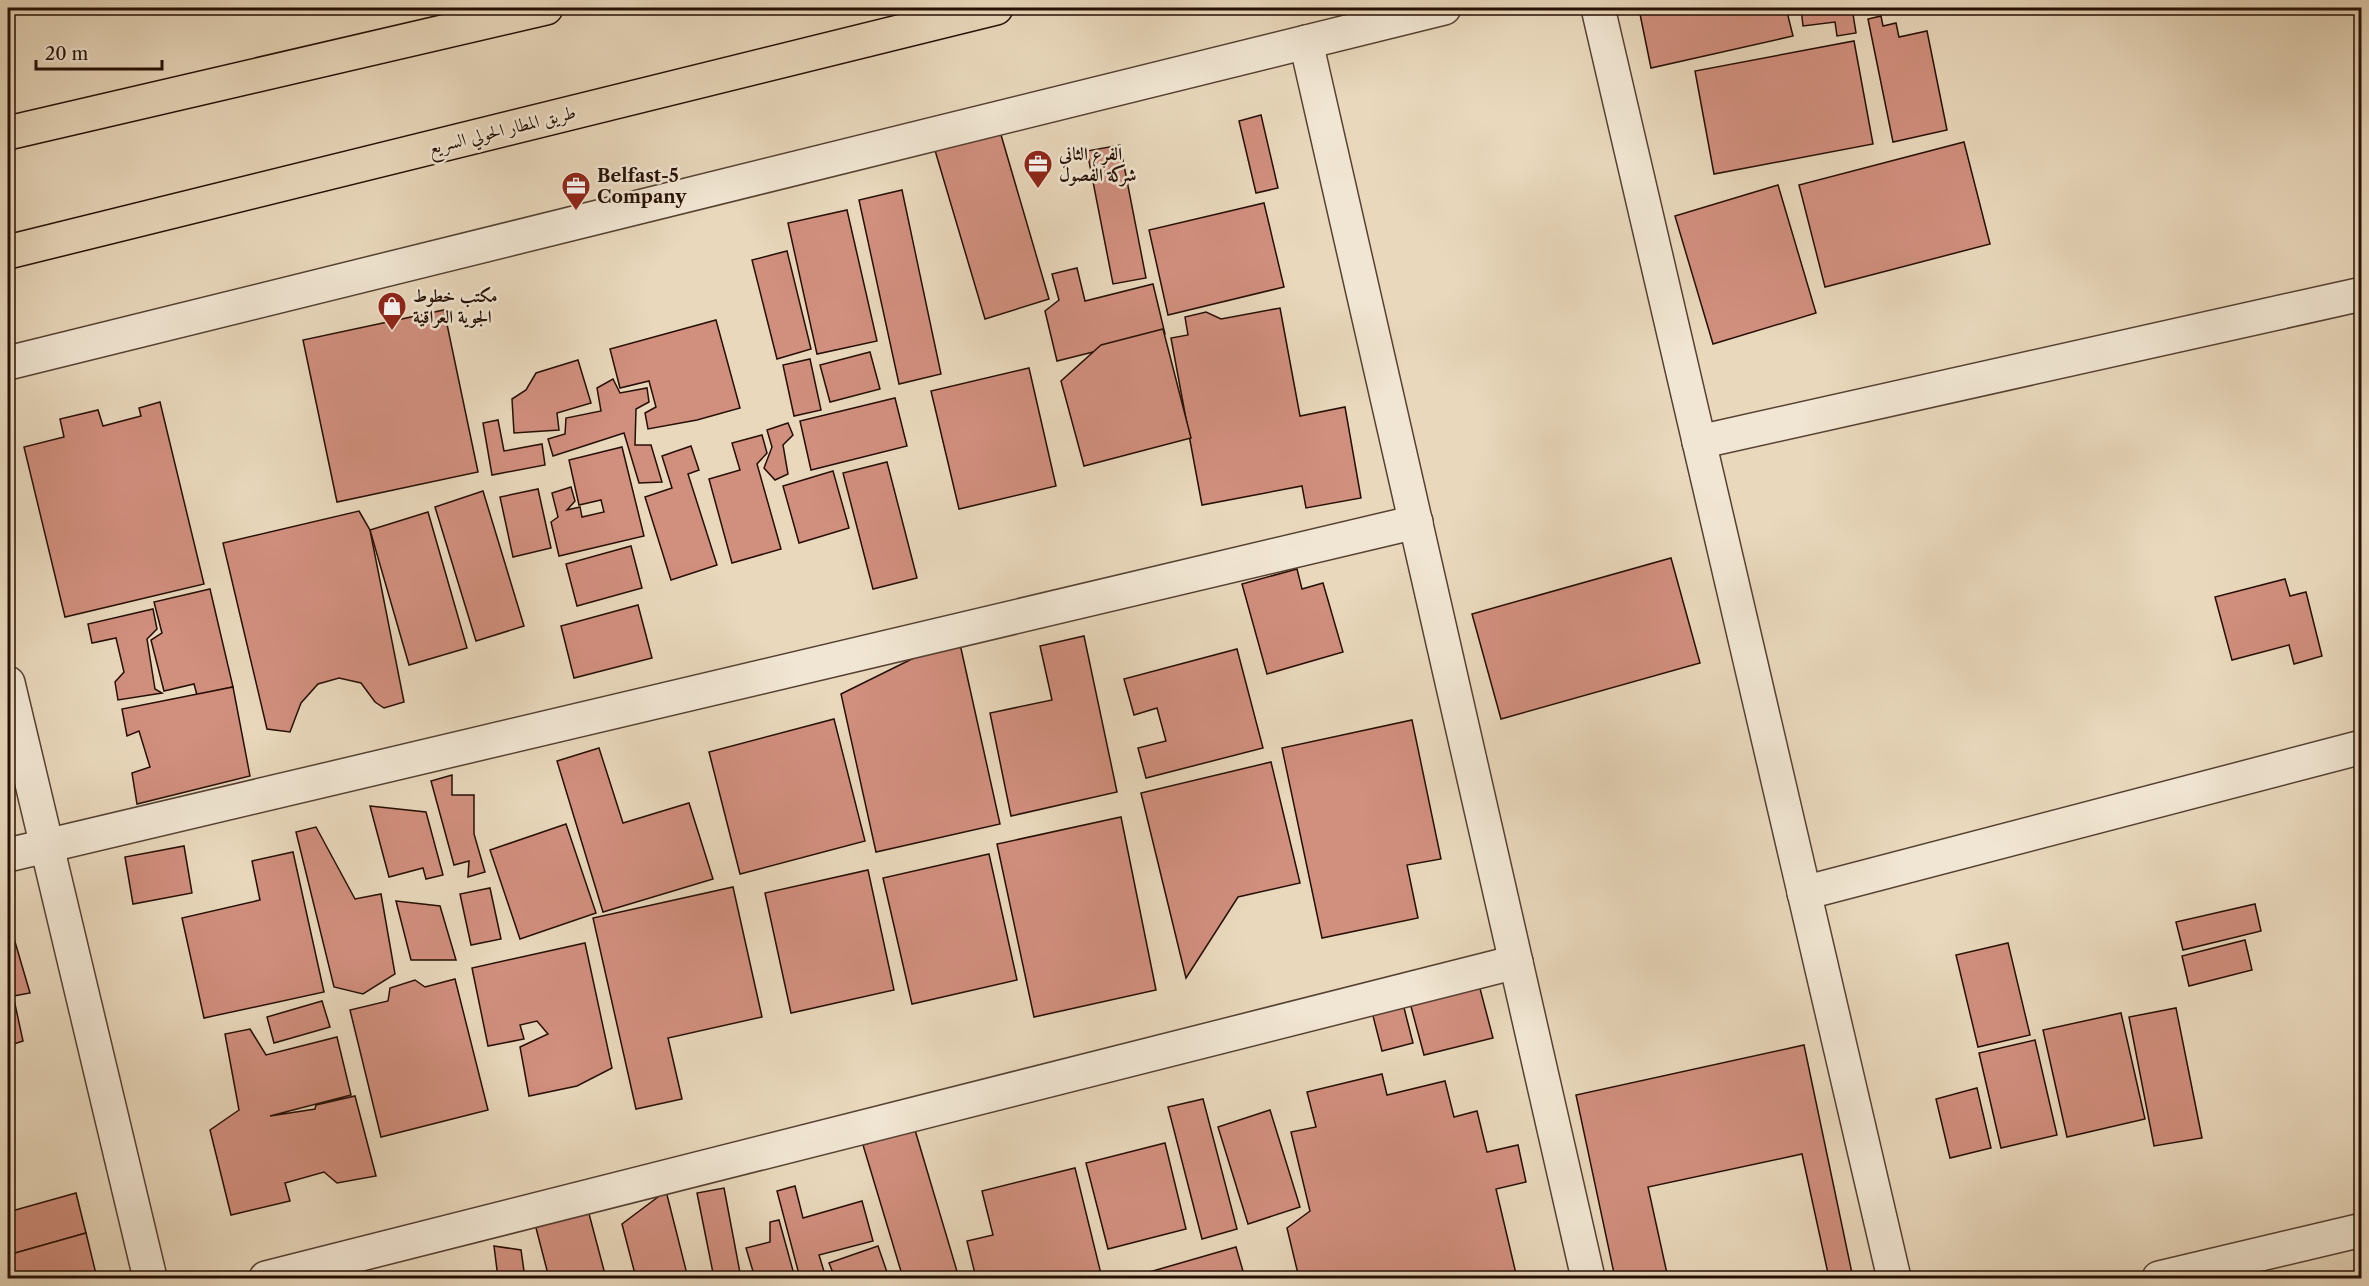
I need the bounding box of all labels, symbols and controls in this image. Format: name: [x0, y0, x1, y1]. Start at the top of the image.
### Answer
scale bar: [36, 33, 162, 71]
text: 20 m: [45, 43, 89, 65]
street label: طريق المطار الحولي السريع: [426, 101, 579, 164]
place label: الفرع الثاني شركة الفصول: [1058, 143, 1136, 187]
office icon: الفرع الثاني شركة الفصول: [1022, 148, 1054, 190]
place label: Belfast-5 Company: [597, 165, 687, 208]
office icon: Belfast-5 Company: [560, 170, 592, 212]
place label: مكتب خطوط الجوية العراقية: [413, 285, 498, 329]
shop icon: مكتب خطوط الجوية العراقية: [376, 290, 408, 332]

